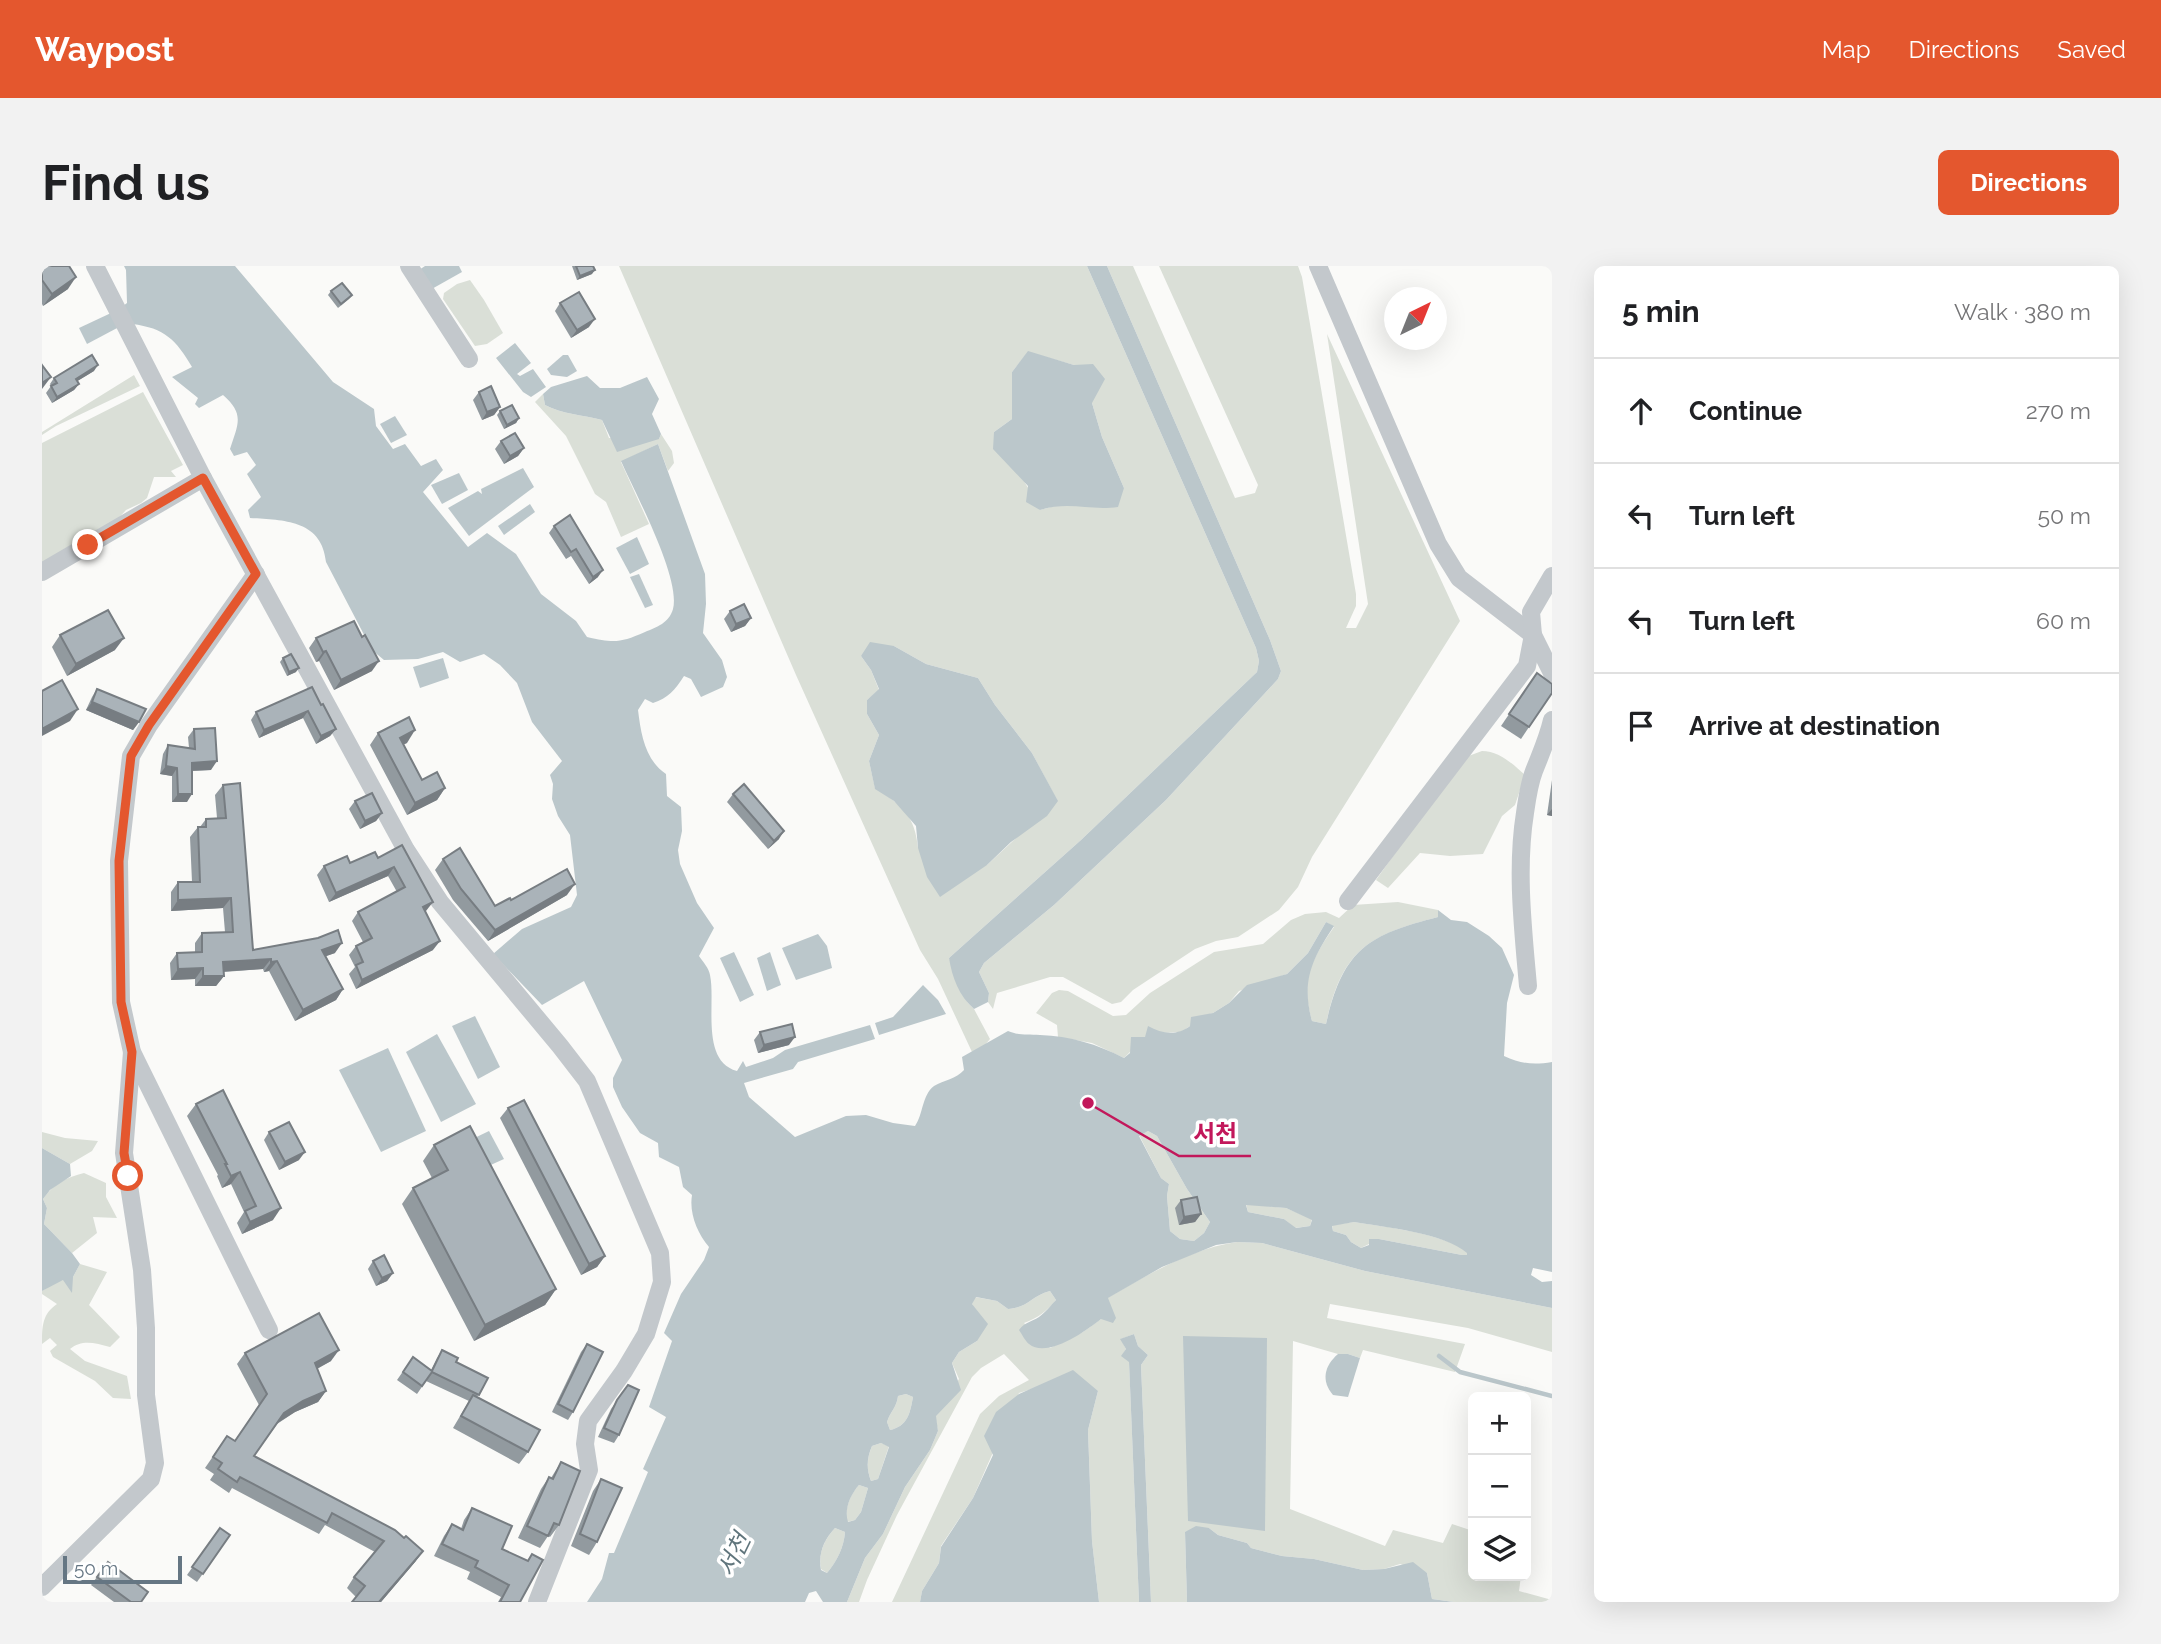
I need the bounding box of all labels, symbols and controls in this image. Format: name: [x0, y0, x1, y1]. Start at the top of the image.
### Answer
text: Waypost: [35, 30, 174, 69]
text: Map: [1822, 35, 1871, 64]
text: Directions: [1909, 35, 2019, 64]
text: Saved: [2057, 35, 2126, 64]
button: Directions: [1938, 150, 2119, 215]
text: Find us: [42, 154, 210, 211]
north arrow: [1384, 287, 1447, 350]
text: 5 min: [1622, 294, 1700, 329]
text: Walk · 380 m: [1954, 298, 2091, 325]
icon: ahead: [1622, 392, 1660, 430]
text: Continue: [1689, 396, 1802, 426]
text: 270 m: [2026, 397, 2091, 424]
icon: left: [1622, 497, 1660, 535]
text: Turn left: [1689, 501, 1795, 531]
text: 50 m: [2037, 502, 2091, 529]
route end: [72, 529, 103, 560]
icon: left: [1622, 602, 1660, 640]
text: Turn left: [1689, 606, 1795, 636]
text: 60 m: [2036, 607, 2091, 634]
icon: arrive: [1622, 707, 1660, 745]
text: Arrive at destination: [1689, 711, 1940, 741]
callout: 서천: [1179, 1111, 1251, 1156]
text: 서천: [1193, 1119, 1237, 1148]
route start: [112, 1160, 143, 1191]
map controls: [1468, 1392, 1531, 1581]
button: +: [1468, 1392, 1531, 1455]
button: −: [1468, 1455, 1531, 1518]
button: layers: [1468, 1518, 1531, 1581]
water label: 서천: [711, 1526, 758, 1581]
scale bar: [63, 1553, 182, 1585]
text: 50 m: [74, 1557, 118, 1579]

